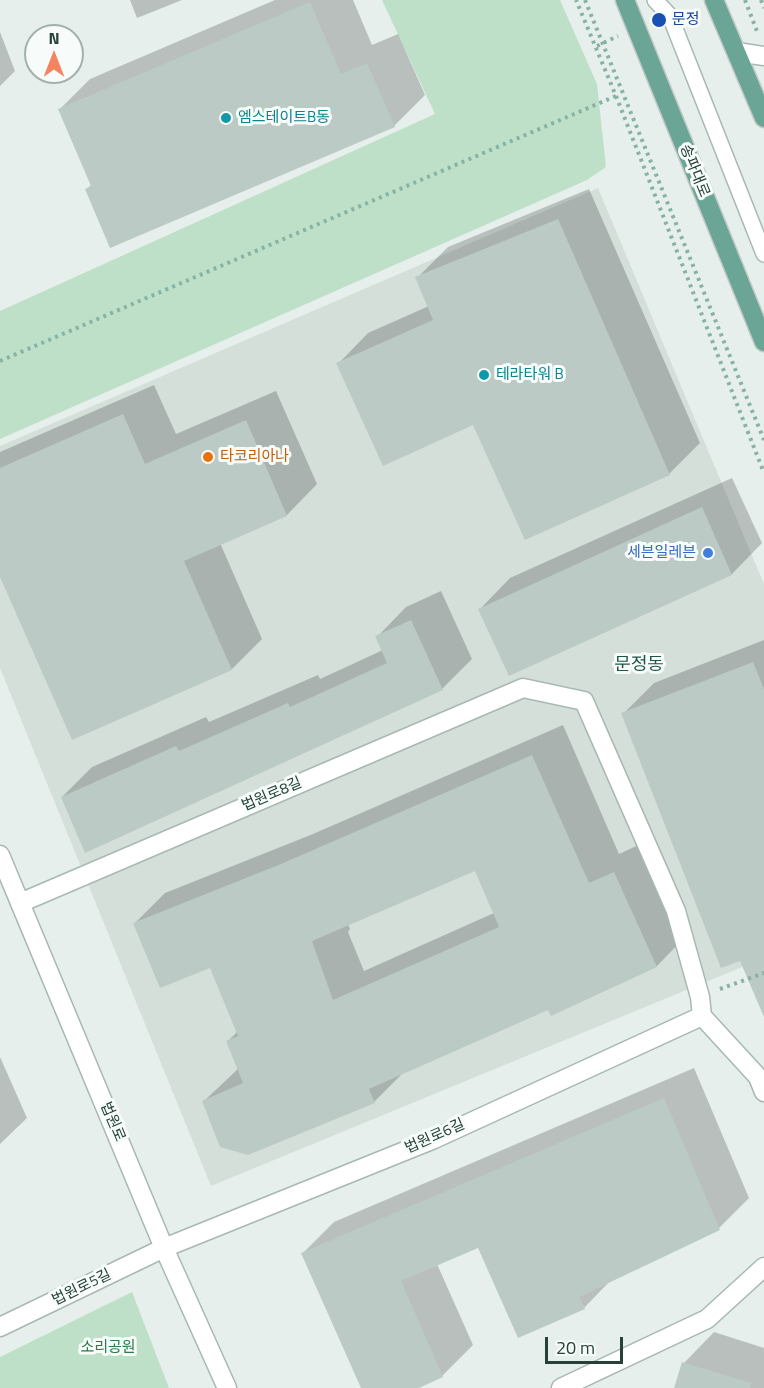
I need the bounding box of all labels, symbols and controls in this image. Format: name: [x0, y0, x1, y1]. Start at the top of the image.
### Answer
marker: 문정: [650, 11, 668, 29]
place label: 문정: [672, 11, 700, 29]
north arrow: [24, 24, 84, 84]
text: N: [48, 26, 60, 50]
place label: 엠스테이트B동: [238, 109, 330, 127]
marker: 엠스테이트B동: [219, 111, 233, 125]
street label: 송파대로: [675, 142, 713, 200]
place label: 테라타워 B: [496, 366, 564, 384]
marker: 테라타워 B: [477, 368, 491, 382]
place label: 타코리아나: [220, 448, 289, 466]
marker: 타코리아나: [201, 450, 215, 464]
place label: 세븐일레븐: [627, 544, 696, 562]
marker: 세븐일레븐: [701, 546, 715, 560]
district label: 문정동: [614, 655, 664, 677]
street label: 법원로8길: [239, 774, 305, 816]
street label: 법원로: [96, 1099, 128, 1145]
street label: 법원로6길: [402, 1116, 468, 1158]
street label: 법원로5길: [49, 1266, 115, 1310]
scale bar: [548, 1325, 626, 1363]
text: 20 m: [556, 1334, 595, 1361]
park label: 소리공원: [80, 1339, 136, 1357]

